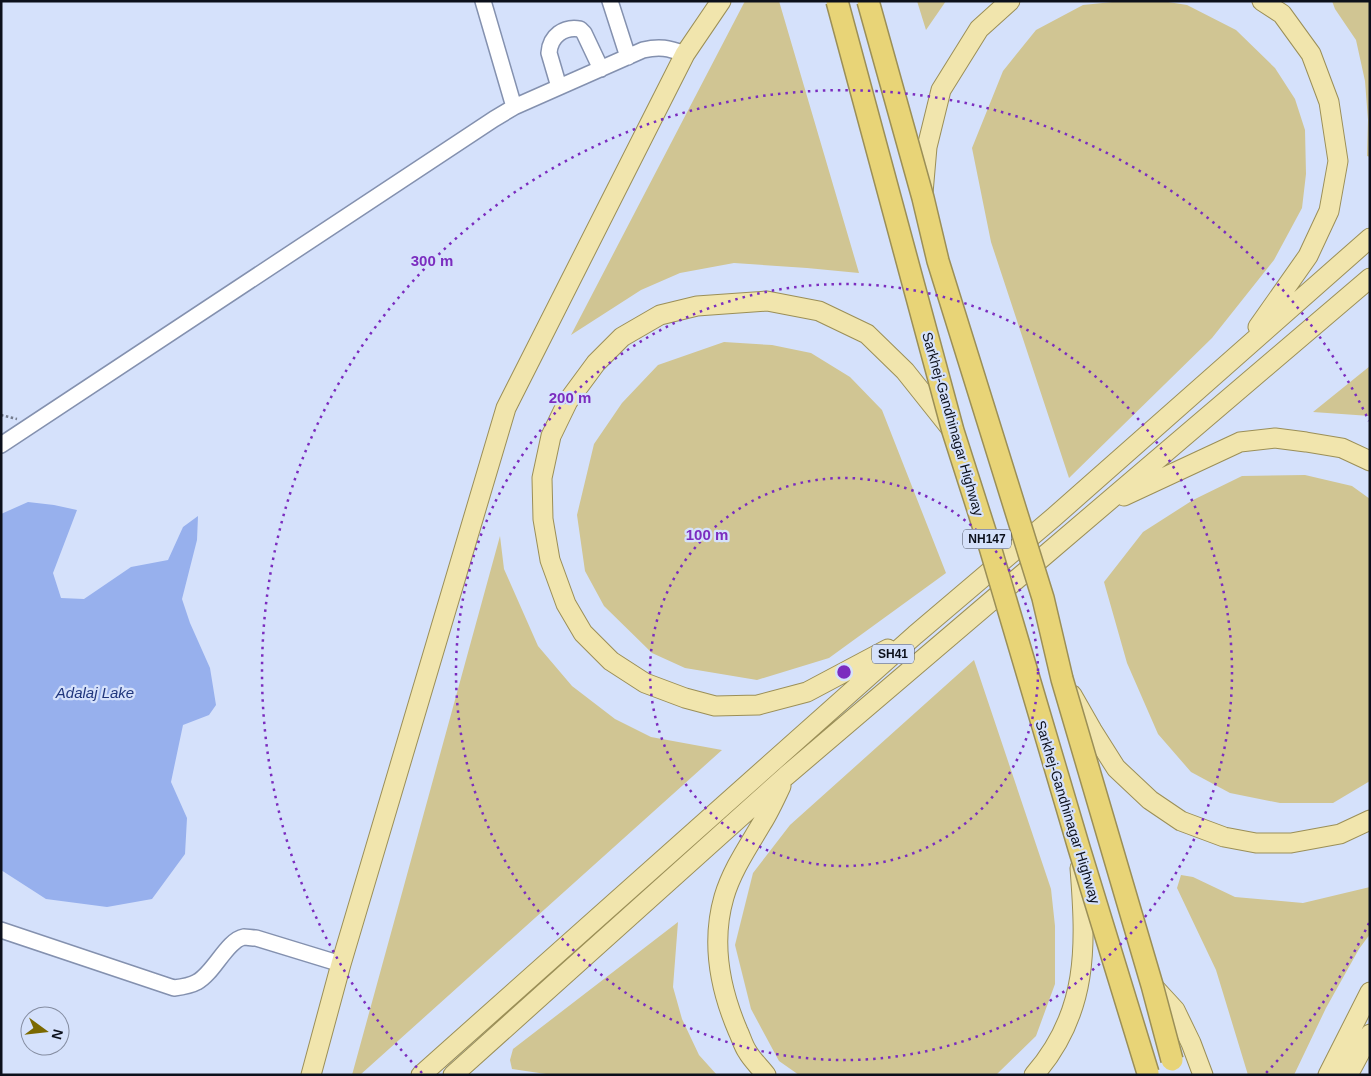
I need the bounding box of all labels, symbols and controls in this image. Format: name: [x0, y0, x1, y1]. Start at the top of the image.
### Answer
text: 300 m: [411, 252, 453, 269]
street label: Sarkhej-Gandhinagar Highway: [919, 330, 987, 518]
text: 200 m: [549, 389, 591, 406]
text: 100 m: [686, 526, 728, 543]
road number: NH147: [963, 530, 1011, 548]
road number: SH41: [872, 644, 914, 664]
centre of rings: [835, 663, 853, 681]
water label: Adalaj Lake: [55, 684, 134, 701]
street label: Sarkhej-Gandhinagar Highway: [1032, 718, 1104, 906]
north arrow: [20, 1006, 70, 1056]
text: N: [49, 1027, 67, 1041]

